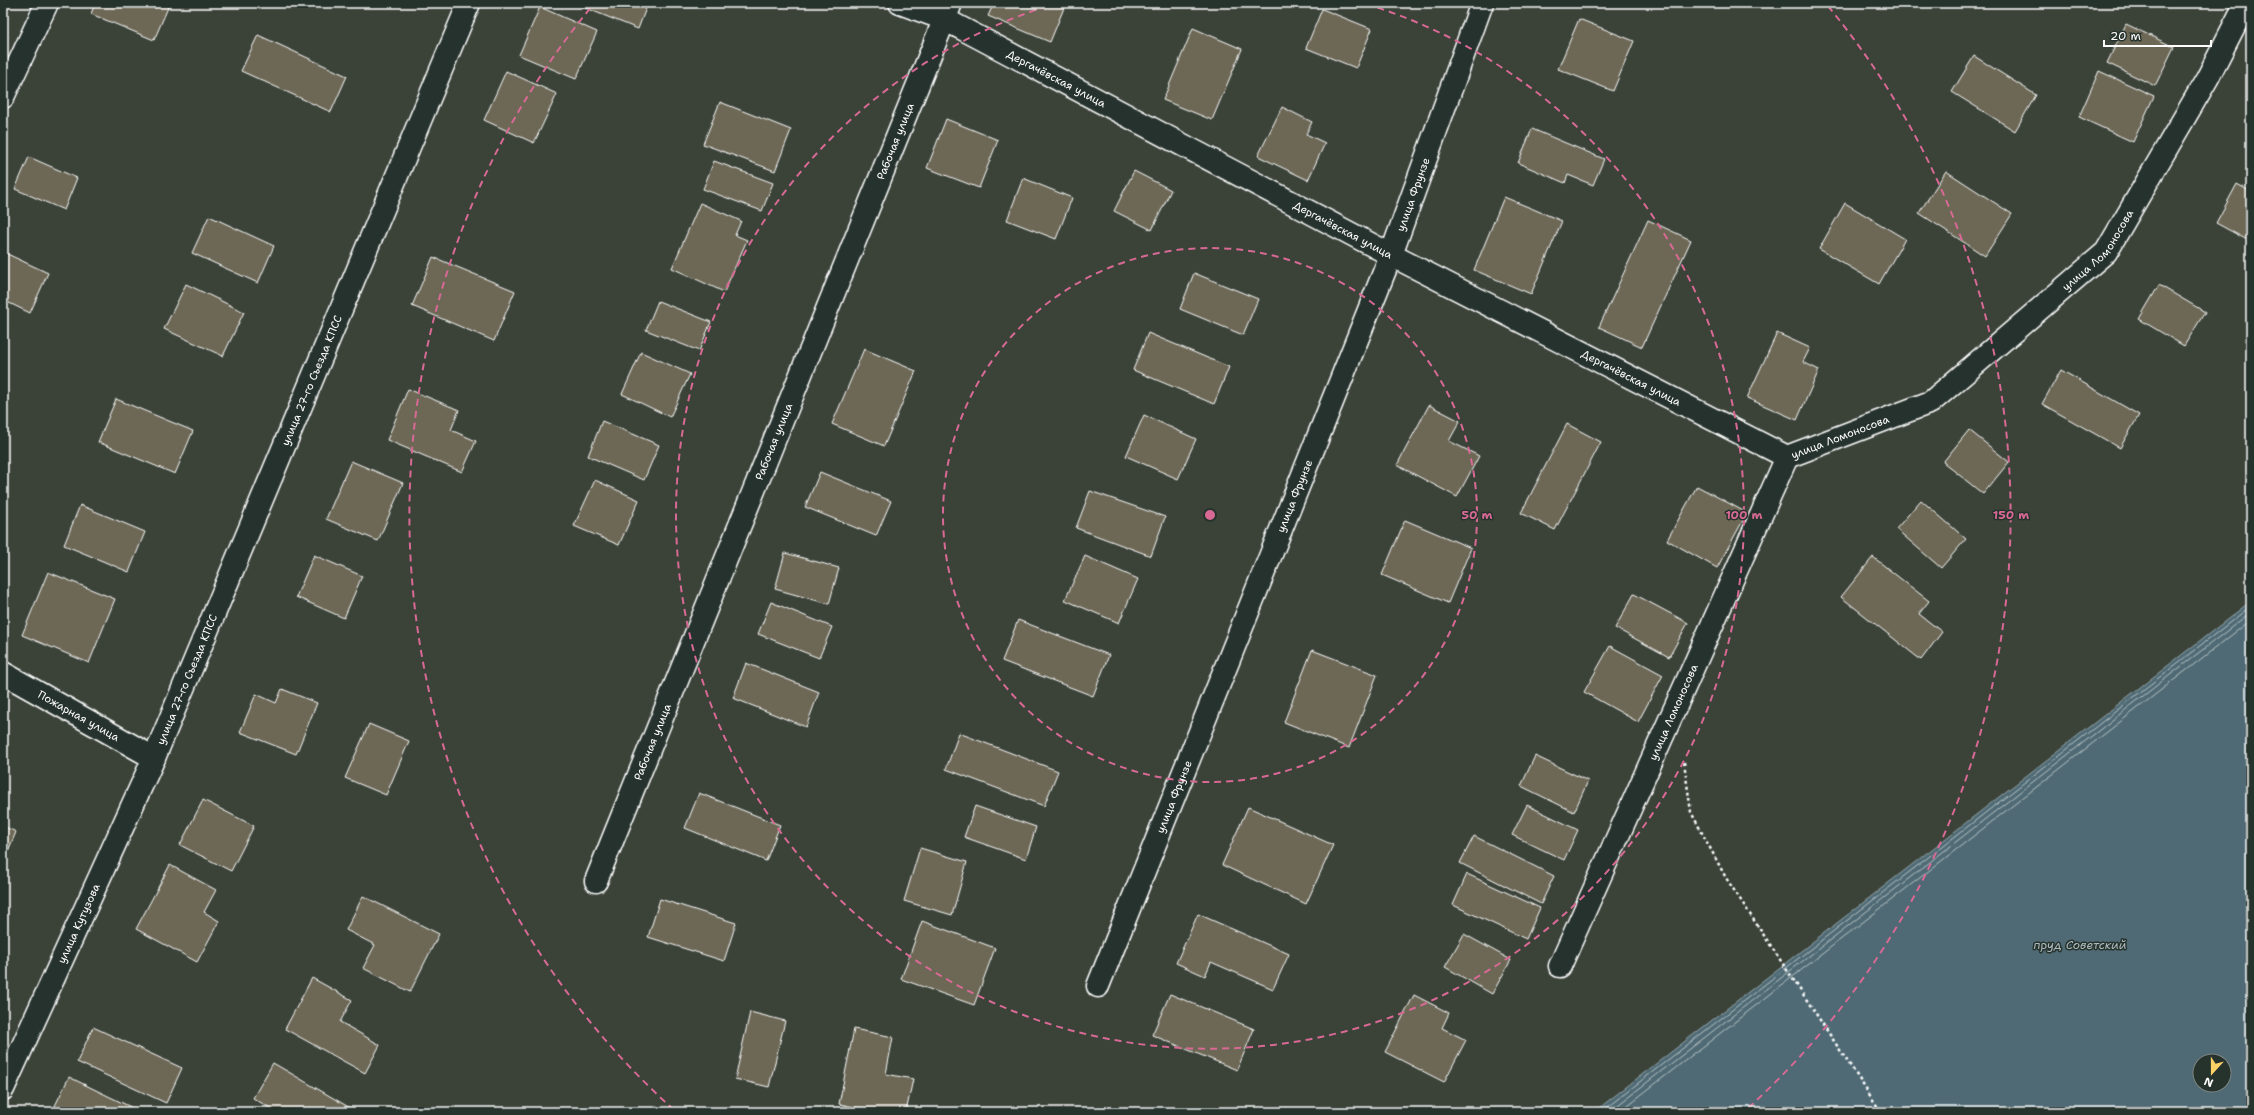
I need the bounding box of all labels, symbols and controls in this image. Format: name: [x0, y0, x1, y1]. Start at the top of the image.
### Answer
scale bar: [2104, 22, 2211, 48]
text: 20 m: [2110, 28, 2141, 44]
street label: Дергачёвская улица: [1004, 46, 1109, 111]
street label: Рабочая улица: [873, 100, 917, 182]
street label: улица Фрунзе: [1393, 155, 1433, 233]
street label: Дергачёвская улица: [1291, 197, 1395, 262]
street label: улица Ломоносова: [2059, 207, 2137, 294]
street label: улица 27-го Съезда КПСС: [278, 313, 346, 448]
street label: Дергачёвская улица: [1579, 346, 1684, 409]
street label: Рабочая улица: [751, 401, 796, 482]
street label: улица Ломоносова: [1789, 411, 1891, 462]
street label: улица Фрунзе: [1273, 457, 1316, 535]
text: 50 m: [1462, 507, 1493, 523]
text: 100 m: [1726, 507, 1763, 523]
text: 150 m: [1993, 507, 2029, 523]
centre of rings: [1203, 508, 1217, 522]
street label: улица 27-го Съезда КПСС: [153, 612, 221, 747]
street label: улица Ломоносова: [1645, 662, 1701, 763]
street label: Пожарная улица: [35, 687, 122, 745]
street label: Рабочая улица: [630, 701, 675, 783]
street label: улица Фрунзе: [1153, 758, 1195, 835]
street label: улица Кутузова: [54, 881, 103, 966]
water label: пруд Советский: [2033, 937, 2127, 953]
north arrow: [2192, 1053, 2232, 1093]
text: N: [2202, 1073, 2215, 1090]

